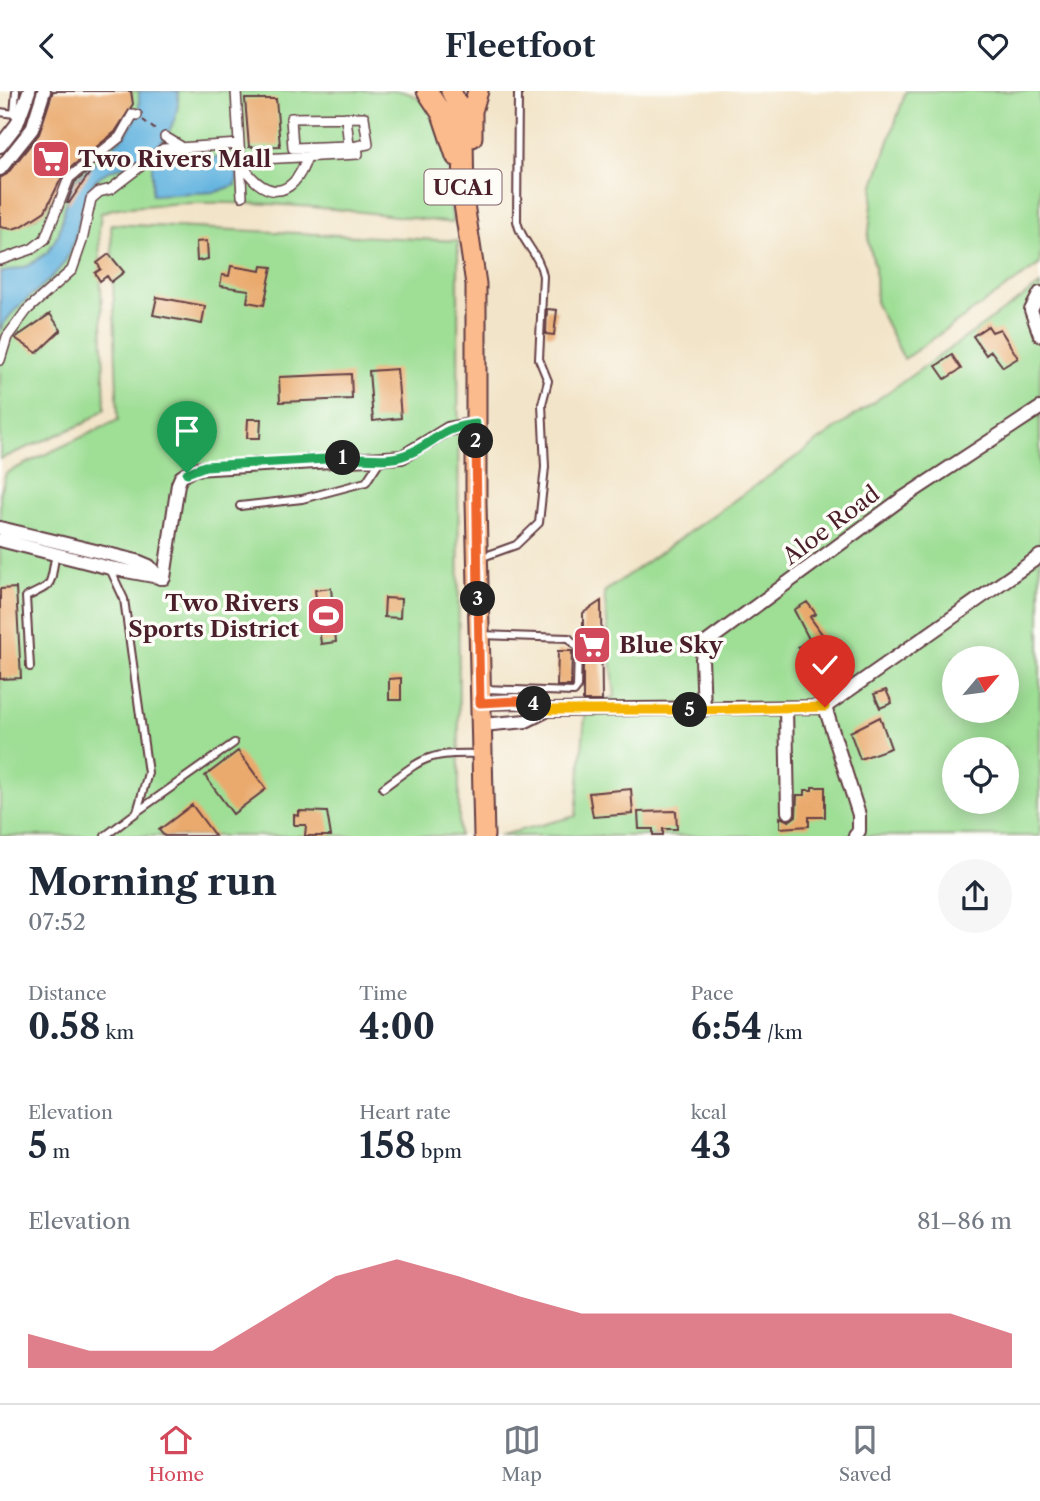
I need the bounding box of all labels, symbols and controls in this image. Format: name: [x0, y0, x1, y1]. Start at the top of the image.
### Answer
text: Fleetfoot: [445, 26, 595, 65]
icon: back: [28, 27, 66, 65]
icon: heart: [974, 27, 1012, 65]
supermarket icon: Two Rivers Mall: [30, 138, 72, 180]
place label: Two Rivers Mall: [78, 145, 271, 173]
road number: UCA1: [424, 169, 502, 205]
pin: [157, 401, 217, 473]
icon: arrive: [168, 412, 206, 450]
pin: 2: [458, 423, 494, 459]
text: 2: [470, 429, 481, 452]
pin: 1: [326, 441, 360, 475]
text: 1: [338, 446, 347, 469]
street label: Aloe Road: [776, 480, 885, 571]
pin: 3: [461, 581, 496, 617]
text: 3: [472, 587, 483, 610]
place label: Two Rivers Sports District: [128, 589, 300, 643]
sports icon: Two Rivers Sports District: [305, 595, 347, 637]
supermarket icon: Blue Sky: [571, 624, 613, 666]
place label: Blue Sky: [619, 631, 724, 659]
pin: [795, 635, 855, 707]
icon: check: [806, 646, 844, 684]
north arrow: [942, 646, 1018, 723]
map controls: [942, 646, 1019, 814]
pin: 4: [516, 687, 552, 721]
text: 4: [528, 692, 539, 715]
pin: 5: [672, 693, 708, 727]
text: 5: [684, 698, 695, 721]
button: locate: [942, 737, 1019, 814]
text: Morning run: [28, 858, 277, 905]
button: share: [938, 859, 1012, 933]
text: 07:52: [28, 908, 86, 936]
text: Distance: [28, 982, 107, 1005]
text: Time: [359, 982, 407, 1005]
text: Pace: [691, 982, 734, 1005]
text: 0.58: [28, 1005, 100, 1048]
text: 4:00: [359, 1005, 435, 1048]
text: 6:54: [691, 1005, 762, 1048]
text: km: [100, 1021, 134, 1044]
text: /km: [762, 1021, 803, 1044]
text: Elevation: [28, 1101, 113, 1124]
text: Heart rate: [359, 1101, 451, 1124]
text: kcal: [691, 1101, 727, 1124]
text: 5: [28, 1124, 47, 1167]
text: 158: [359, 1124, 416, 1167]
text: 43: [691, 1124, 731, 1167]
text: m: [47, 1140, 70, 1163]
text: bpm: [416, 1140, 462, 1163]
text: Elevation: [28, 1207, 131, 1235]
text: 81–86 m: [917, 1207, 1012, 1235]
tab: Home: [148, 1421, 204, 1486]
tab: Map: [501, 1421, 542, 1486]
tab: Saved: [839, 1421, 892, 1486]

